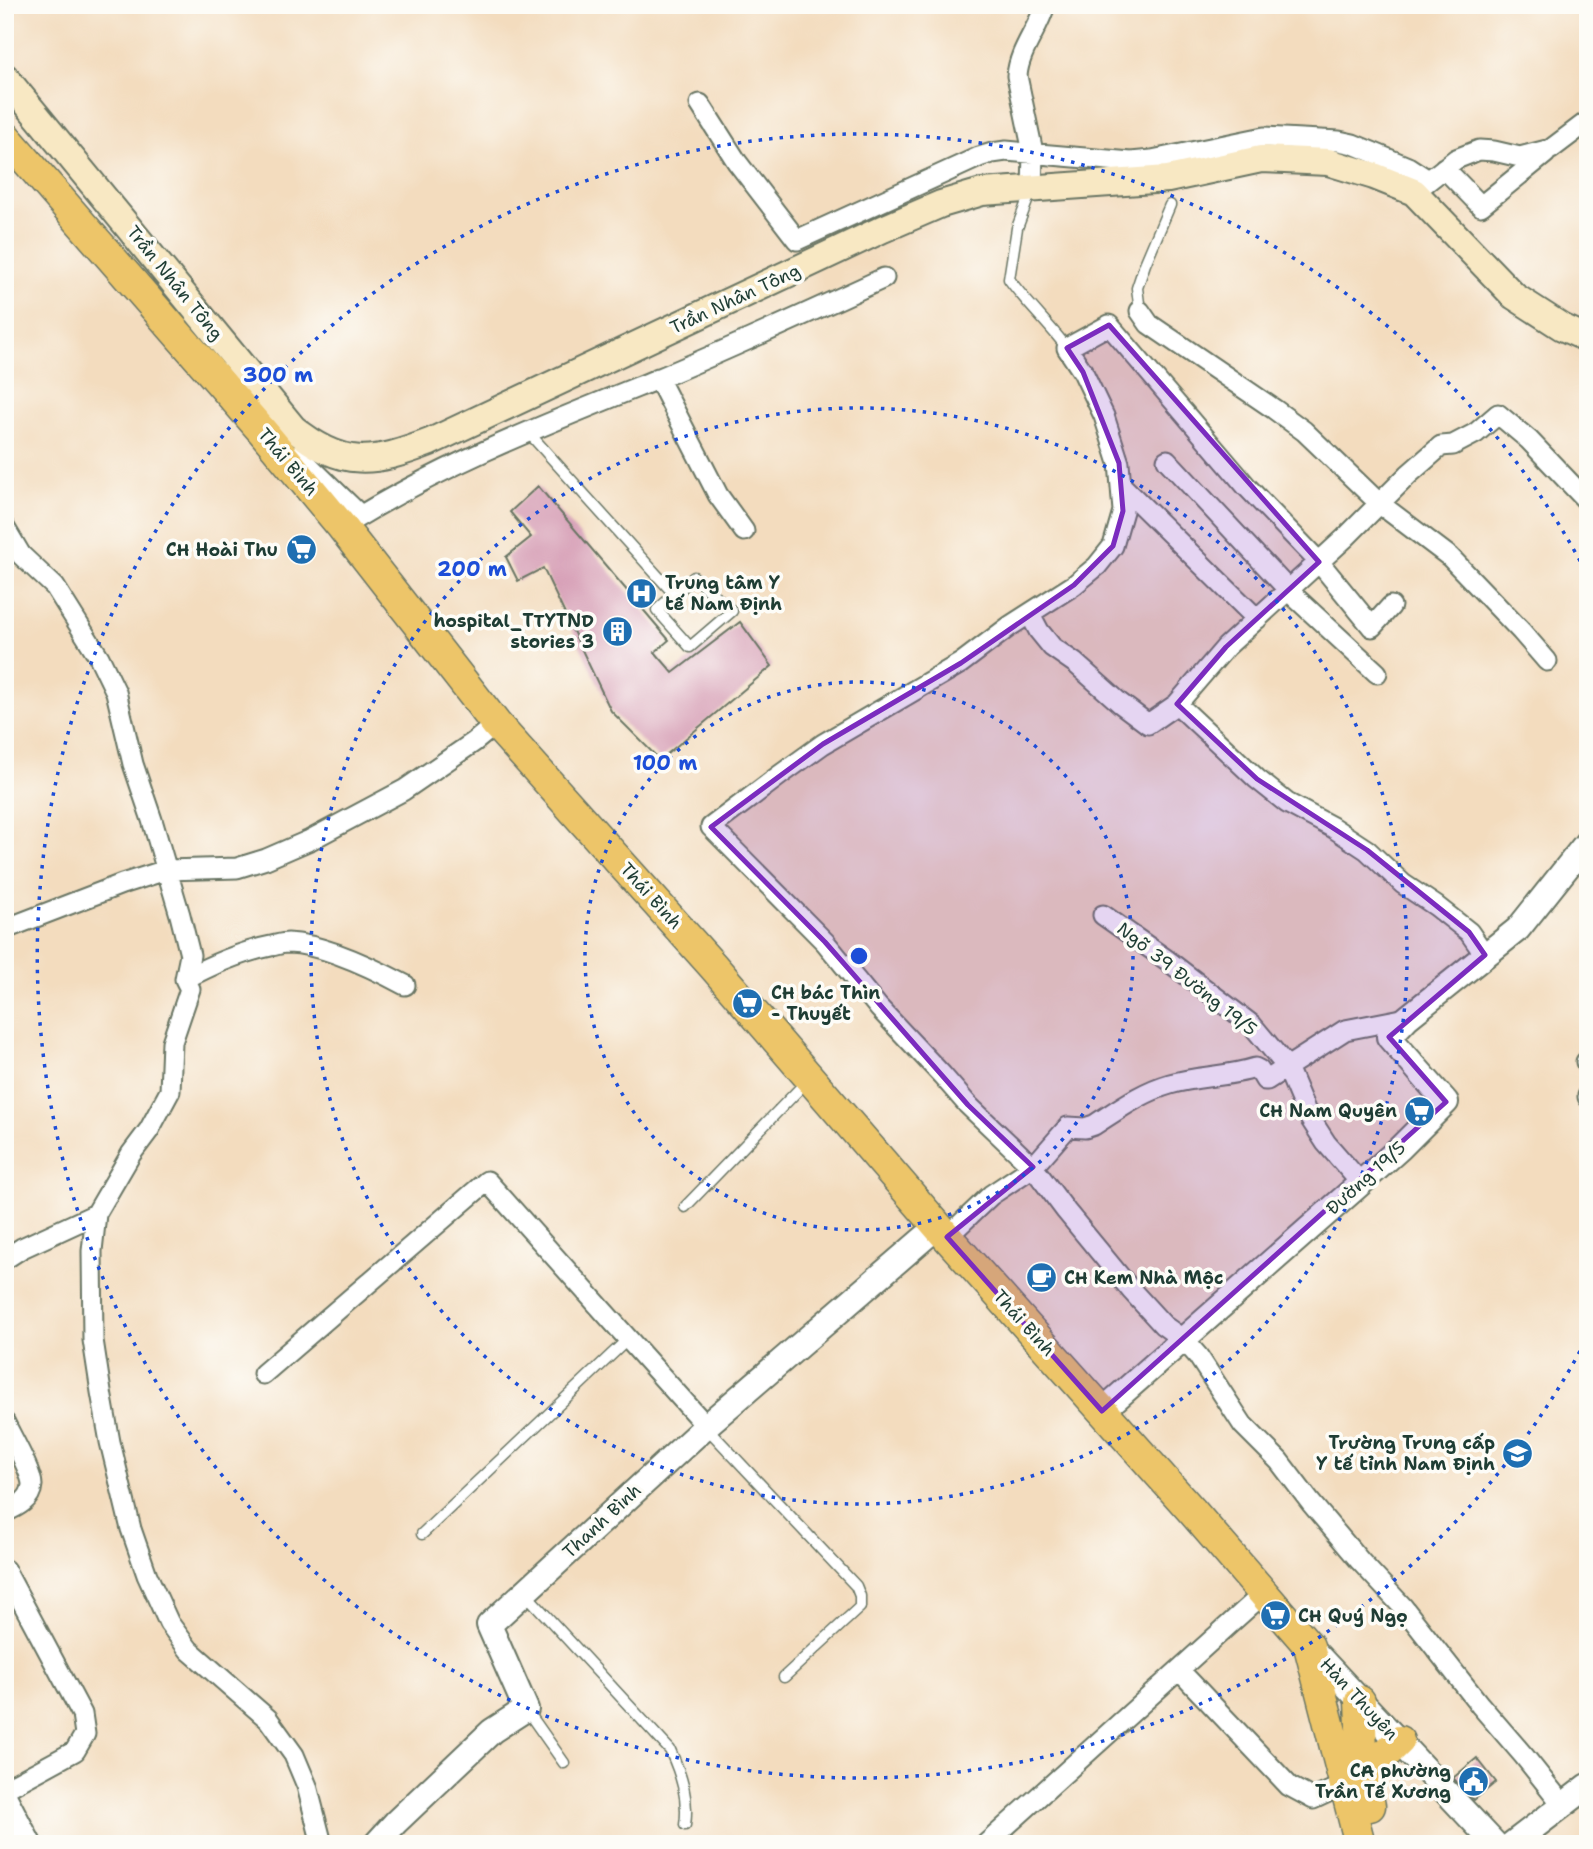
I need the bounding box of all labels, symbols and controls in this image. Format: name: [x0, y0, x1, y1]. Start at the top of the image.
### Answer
street label: Trần Nhân Tông: [121, 221, 229, 345]
street label: Trần Nhân Tông: [666, 258, 804, 340]
text: 300 m: [243, 361, 313, 389]
street label: Thái Bình: [252, 423, 324, 501]
supermarket icon: CH Hoài Thu: [284, 533, 318, 567]
place label: CH Hoài Thu: [166, 538, 278, 562]
text: 200 m: [437, 555, 507, 583]
place label: Trung tâm Y tế Nam Định: [665, 571, 782, 616]
hospital icon: Trung tâm Y tế Nam Định: [625, 576, 659, 610]
place label: hospital_TTYTND stories 3: [433, 609, 594, 654]
building icon: hospital_TTYTND stories 3: [600, 614, 634, 648]
text: 100 m: [633, 749, 697, 777]
street label: Thái Bình: [615, 858, 687, 934]
street label: Ngõ 39 Đường 19/5: [1112, 917, 1262, 1041]
centre of rings: [847, 944, 871, 968]
place label: CH bác Thìn - Thuyết: [771, 981, 880, 1026]
supermarket icon: CH bác Thìn - Thuyết: [731, 986, 765, 1020]
supermarket icon: CH Nam Quyên: [1403, 1094, 1437, 1128]
place label: CH Nam Quyên: [1259, 1099, 1397, 1123]
street label: Đường 19/5: [1321, 1136, 1411, 1220]
cafe icon: CH Kem Nhà Mộc: [1024, 1261, 1058, 1295]
place label: CH Kem Nhà Mộc: [1064, 1266, 1224, 1290]
street label: Thái Bình: [988, 1285, 1060, 1361]
place label: Trường Trung cấp Y tế tỉnh Nam Định: [1316, 1431, 1495, 1476]
school or university icon: Trường Trung cấp Y tế tỉnh Nam Định: [1501, 1436, 1535, 1470]
street label: Thanh Bình: [558, 1478, 646, 1564]
supermarket icon: CH Quý Ngọ: [1258, 1599, 1292, 1633]
place label: CH Quý Ngọ: [1298, 1604, 1408, 1628]
street label: Hàn Thuyên: [1315, 1653, 1403, 1745]
place label: CA phường Trần Tế Xương: [1315, 1759, 1451, 1804]
public building icon: CA phường Trần Tế Xương: [1457, 1764, 1491, 1798]

